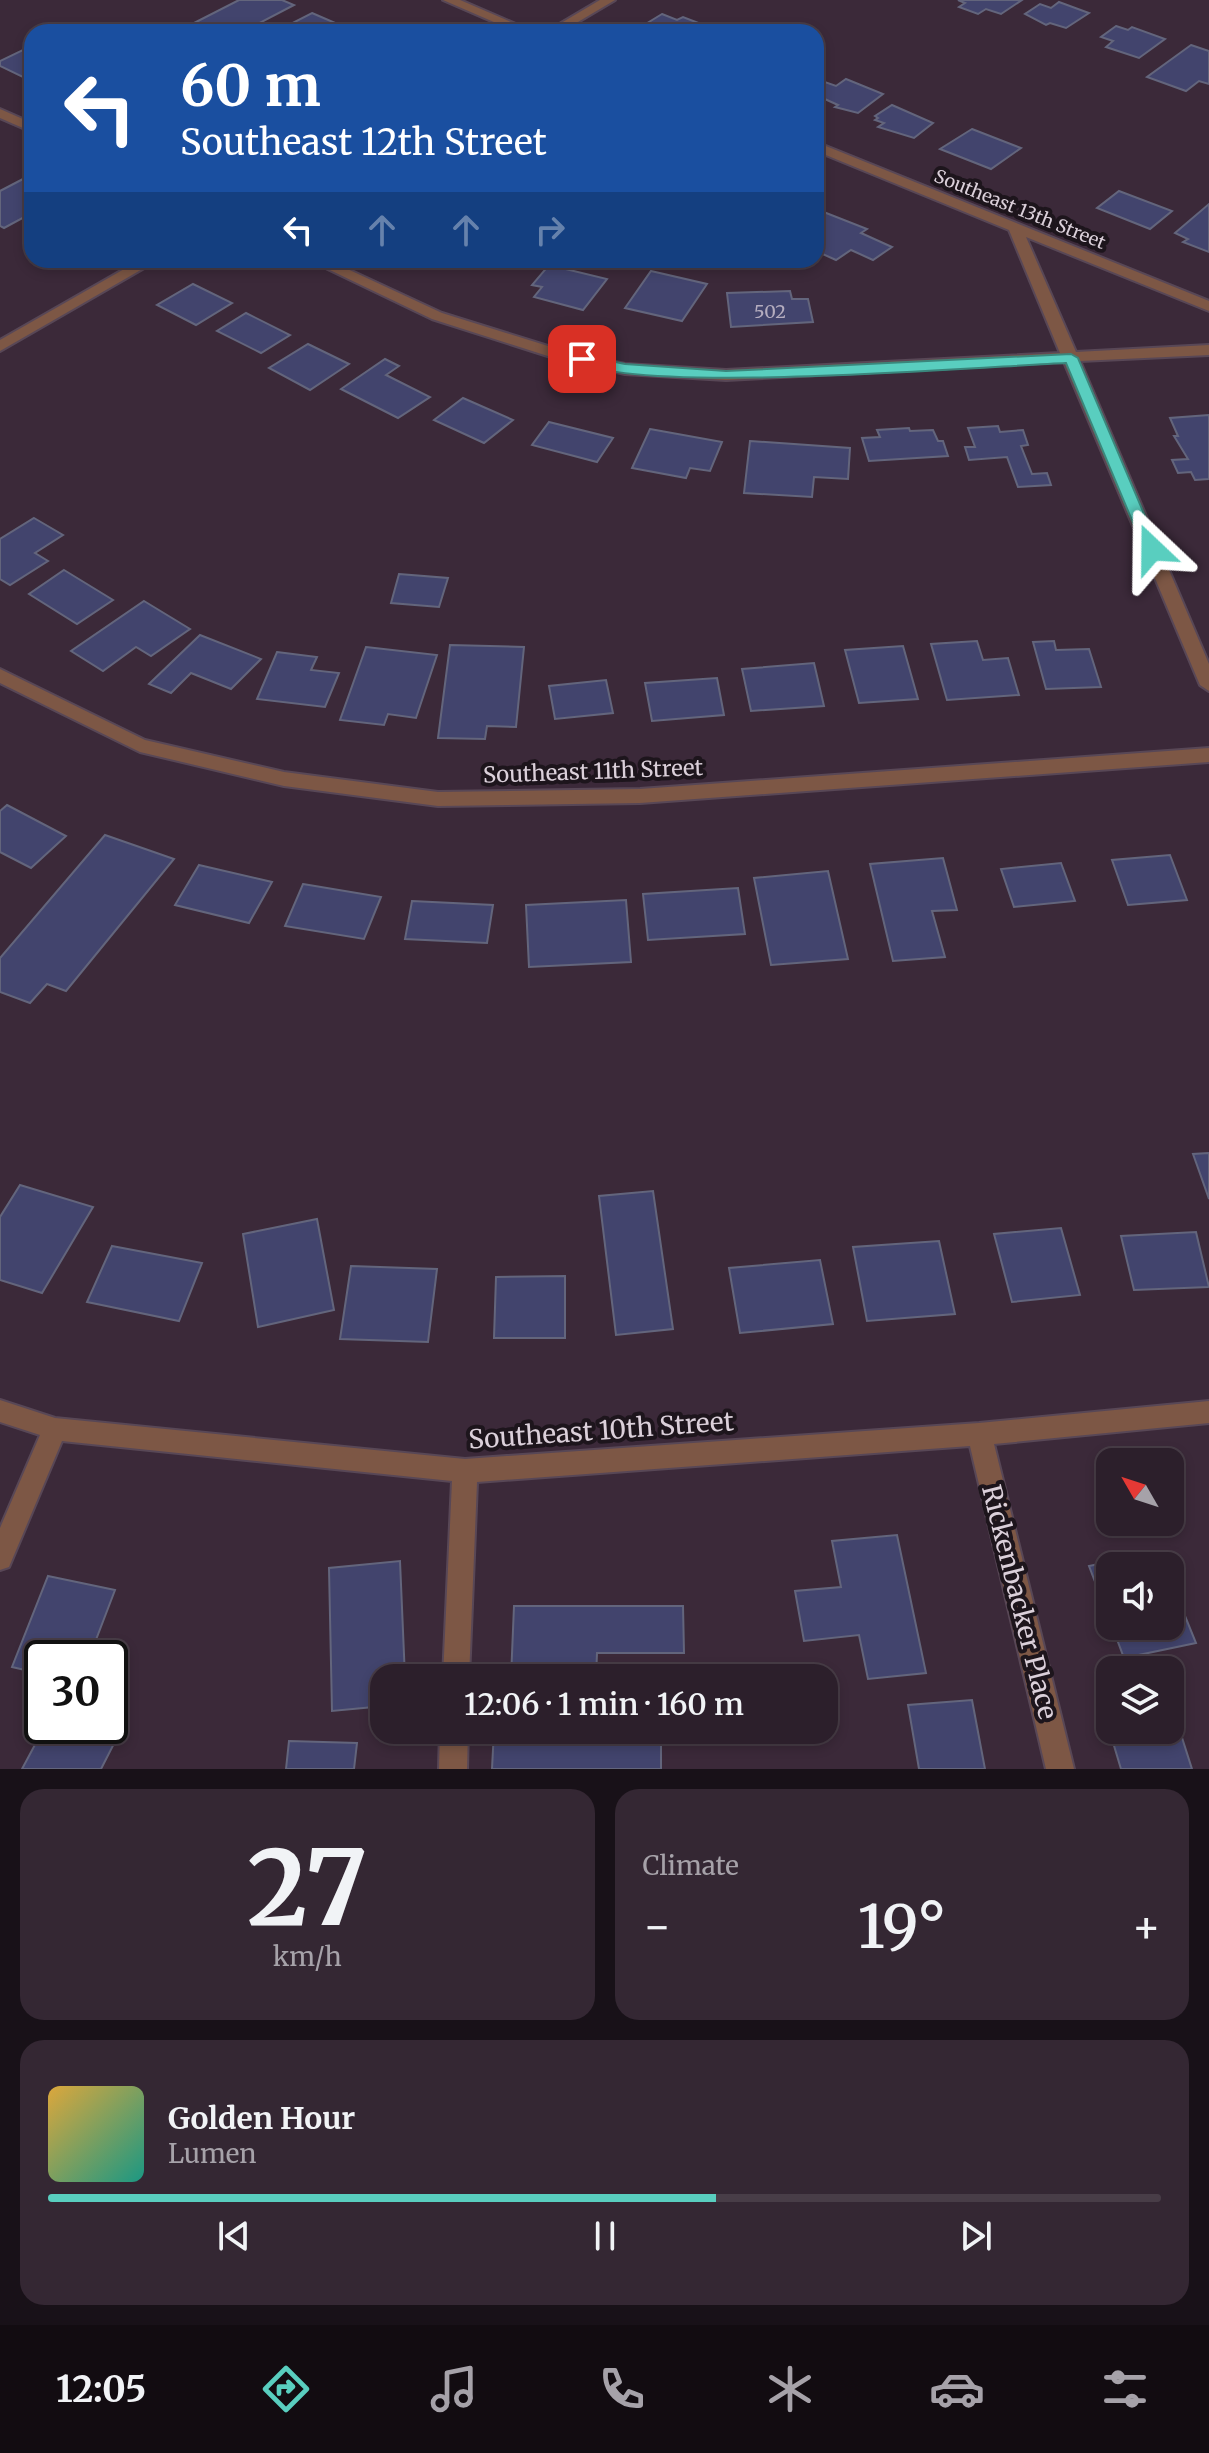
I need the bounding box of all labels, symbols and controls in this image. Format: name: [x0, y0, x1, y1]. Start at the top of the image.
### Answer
text: 60 m: [180, 51, 321, 121]
icon: left: [48, 56, 152, 160]
text: Southeast 12th Street: [180, 120, 547, 165]
street label: Southeast 13th Street: [931, 164, 1109, 254]
icon: left: [276, 208, 320, 252]
icon: ahead: [360, 208, 404, 252]
icon: ahead: [444, 208, 488, 252]
icon: right: [528, 208, 572, 252]
house number: 502: [754, 300, 786, 323]
pin: [548, 325, 616, 393]
icon: arrive: [560, 337, 604, 381]
position arrow: [1110, 507, 1194, 591]
street label: Southeast 11th Street: [482, 753, 704, 789]
street label: Southeast 10th Street: [467, 1404, 735, 1456]
north arrow: [1096, 1448, 1184, 1536]
map controls: [1096, 1448, 1184, 1744]
street label: Rickenbacker Place: [975, 1481, 1065, 1723]
button: sound: [1096, 1552, 1184, 1640]
speed limit sign: 30: [24, 1640, 128, 1744]
button: layers: [1096, 1656, 1184, 1744]
text: 12:06 · 1 min · 160 m: [464, 1685, 744, 1723]
text: 27: [247, 1823, 367, 1953]
text: Climate: [643, 1849, 739, 1882]
text: 19°: [858, 1889, 946, 1964]
text: −: [643, 1899, 672, 1954]
text: +: [1132, 1899, 1161, 1954]
text: km/h: [273, 1940, 342, 1973]
text: Golden Hour: [168, 2099, 355, 2137]
text: Lumen: [168, 2137, 257, 2170]
icon: previous: [212, 2214, 256, 2258]
icon: pause: [583, 2214, 627, 2258]
icon: next: [954, 2214, 998, 2258]
icon: directions: [258, 2361, 314, 2417]
icon: music: [426, 2361, 482, 2417]
icon: phone: [594, 2361, 650, 2417]
icon: climate: [762, 2361, 818, 2417]
icon: car: [929, 2361, 985, 2417]
icon: filters: [1097, 2361, 1153, 2417]
text: 12:05: [56, 2367, 146, 2412]

